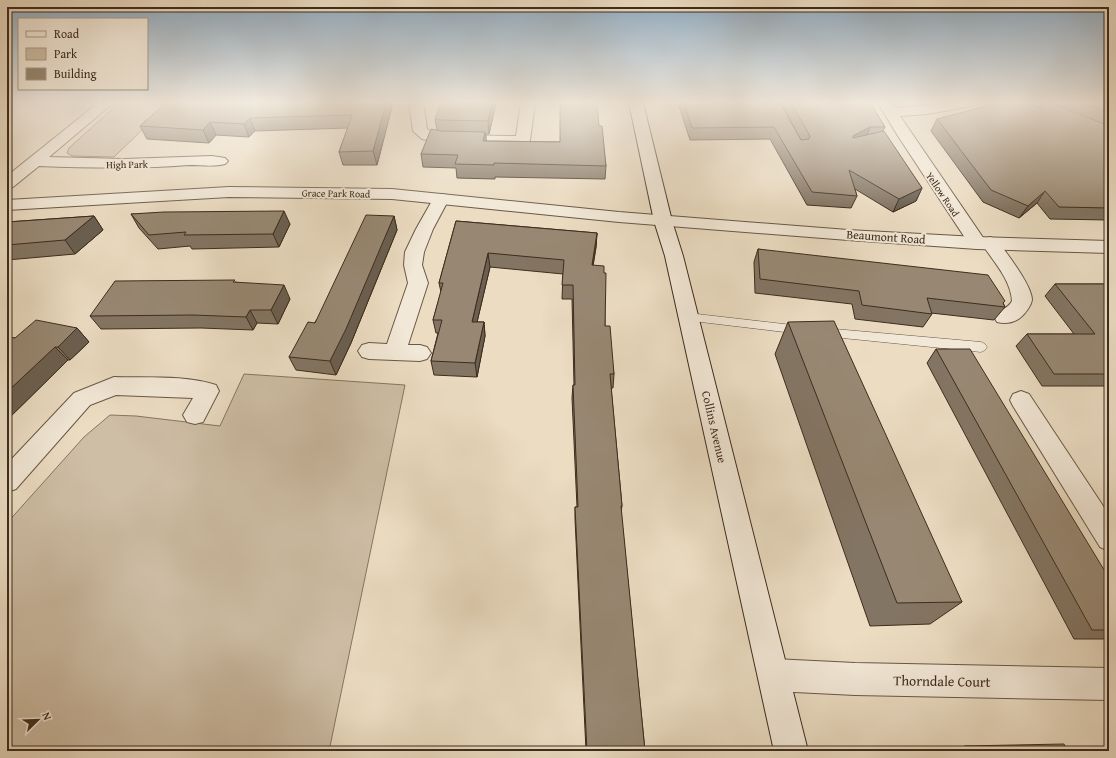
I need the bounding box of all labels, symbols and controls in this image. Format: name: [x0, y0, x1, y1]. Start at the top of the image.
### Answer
legend: [18, 18, 148, 90]
text: Road: [54, 25, 80, 42]
text: Park: [54, 45, 78, 62]
text: Building: [54, 65, 97, 82]
street label: High Park: [106, 157, 149, 172]
street label: Yellow Road: [922, 169, 963, 220]
street label: Grace Park Road: [302, 185, 371, 202]
street label: Beaumont Road: [846, 225, 927, 248]
street label: Collins Avenue: [698, 389, 731, 465]
street label: Thorndale Court: [893, 670, 991, 692]
north arrow: [18, 700, 58, 740]
text: N: [38, 710, 56, 723]

